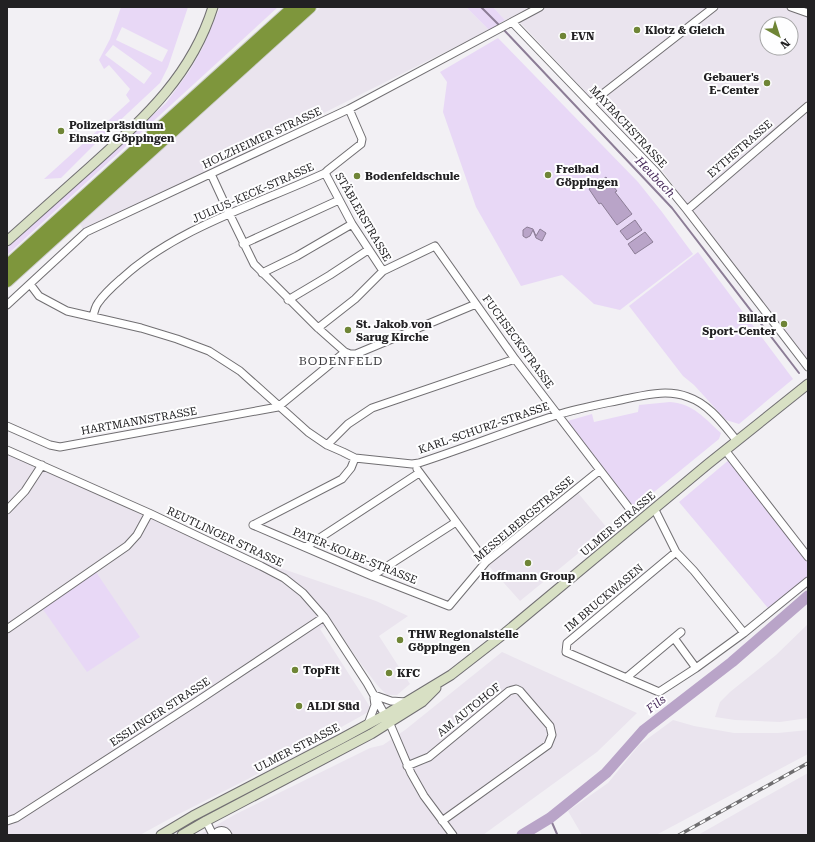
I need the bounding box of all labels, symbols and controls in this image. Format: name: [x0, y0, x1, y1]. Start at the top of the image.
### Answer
north arrow: [759, 16, 799, 56]
place label: Klotz & Gleich: [645, 24, 725, 37]
marker: Klotz & Gleich: [632, 25, 642, 35]
place label: EVN: [571, 30, 595, 43]
marker: EVN: [558, 31, 568, 41]
text: N: [777, 36, 792, 51]
place label: Gebauer's E-Center: [704, 71, 759, 97]
marker: Gebauer's E-Center: [762, 78, 772, 88]
street label: MAYBACHSTRASSE: [587, 83, 669, 171]
street label: HOLZHEIMER STRASSE: [200, 105, 324, 171]
street label: EYTHSTRASSE: [705, 117, 775, 181]
place label: Polizeipräsidium Einsatz Göppingen: [69, 119, 175, 145]
marker: Polizeipräsidium Einsatz Göppingen: [56, 126, 66, 136]
water label: Heubach: [632, 153, 678, 200]
street label: JULIUS-KECK-STRASSE: [190, 160, 316, 226]
place label: Freibad Göppingen: [556, 163, 619, 189]
street label: STÄBLERSTRASSE: [332, 170, 395, 264]
place label: Bodenfeldschule: [365, 170, 460, 183]
marker: Freibad Göppingen: [543, 170, 553, 180]
marker: Bodenfeldschule: [352, 171, 362, 181]
street label: FUCHSECKSTRASSE: [480, 293, 556, 391]
place label: Billard Sport-Center: [702, 312, 777, 338]
place label: St. Jakob von Sarug Kirche: [356, 318, 432, 344]
marker: Billard Sport-Center: [779, 319, 789, 329]
marker: St. Jakob von Sarug Kirche: [343, 325, 353, 335]
district label: BODENFELD: [299, 354, 383, 368]
street label: KARL-SCHURZ-STRASSE: [417, 399, 551, 457]
street label: HARTMANNSTRASSE: [80, 404, 198, 438]
street label: MESSELBERGSTRASSE: [472, 474, 576, 564]
street label: ULMER STRASSE: [578, 489, 658, 559]
street label: REUTLINGER STRASSE: [165, 504, 285, 570]
street label: PATER-KOLBE-STRASSE: [291, 525, 419, 587]
marker: Hoffmann Group: [523, 558, 533, 568]
street label: IM BRUCKWASEN: [562, 561, 646, 635]
place label: Hoffmann Group: [481, 570, 576, 583]
place label: THW Regionalstelle Göppingen: [408, 628, 519, 654]
marker: THW Regionalstelle Göppingen: [395, 635, 405, 645]
place label: TopFit: [303, 664, 340, 677]
marker: TopFit: [290, 665, 300, 675]
place label: KFC: [397, 667, 420, 680]
marker: KFC: [384, 668, 394, 678]
street label: ESSLINGER STRASSE: [108, 675, 212, 749]
street label: AM AUTOHOF: [435, 680, 503, 739]
water label: Fils: [643, 692, 669, 716]
place label: ALDI Süd: [307, 700, 360, 713]
marker: ALDI Süd: [294, 701, 304, 711]
street label: ULMER STRASSE: [252, 721, 342, 775]

